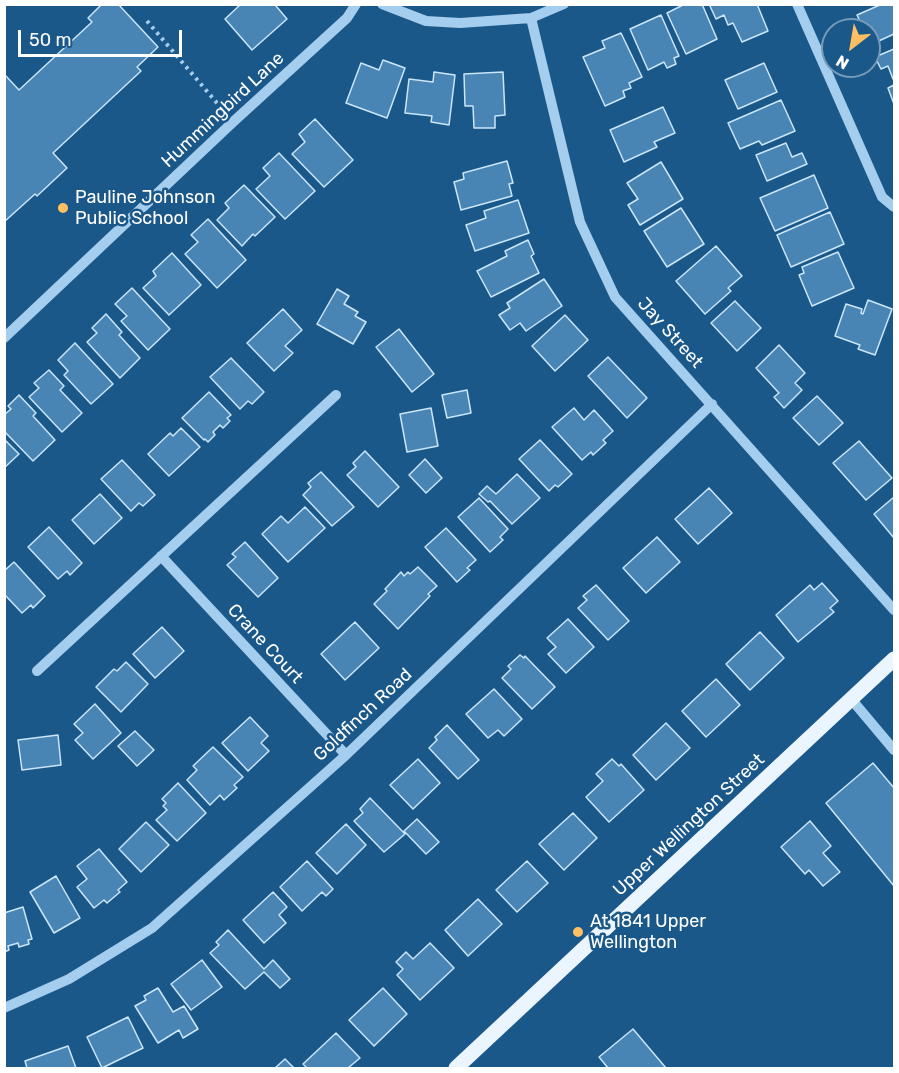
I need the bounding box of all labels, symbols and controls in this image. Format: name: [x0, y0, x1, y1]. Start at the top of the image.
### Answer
scale bar: [21, 18, 184, 56]
north arrow: [821, 18, 881, 78]
text: 50 m: [29, 29, 72, 51]
street label: Hummingbird Lane: [157, 48, 289, 172]
text: N: [833, 51, 852, 73]
place label: Pauline Johnson Public School: [75, 187, 215, 230]
marker: Pauline Johnson Public School: [56, 201, 70, 215]
street label: Jay Street: [633, 293, 707, 373]
street label: Crane Court: [223, 600, 307, 688]
street label: Goldfinch Road: [309, 664, 417, 766]
street label: Upper Wellington Street: [609, 749, 769, 901]
place label: At 1841 Upper Wellington: [590, 911, 706, 954]
marker: At 1841 Upper Wellington: [571, 925, 585, 939]

